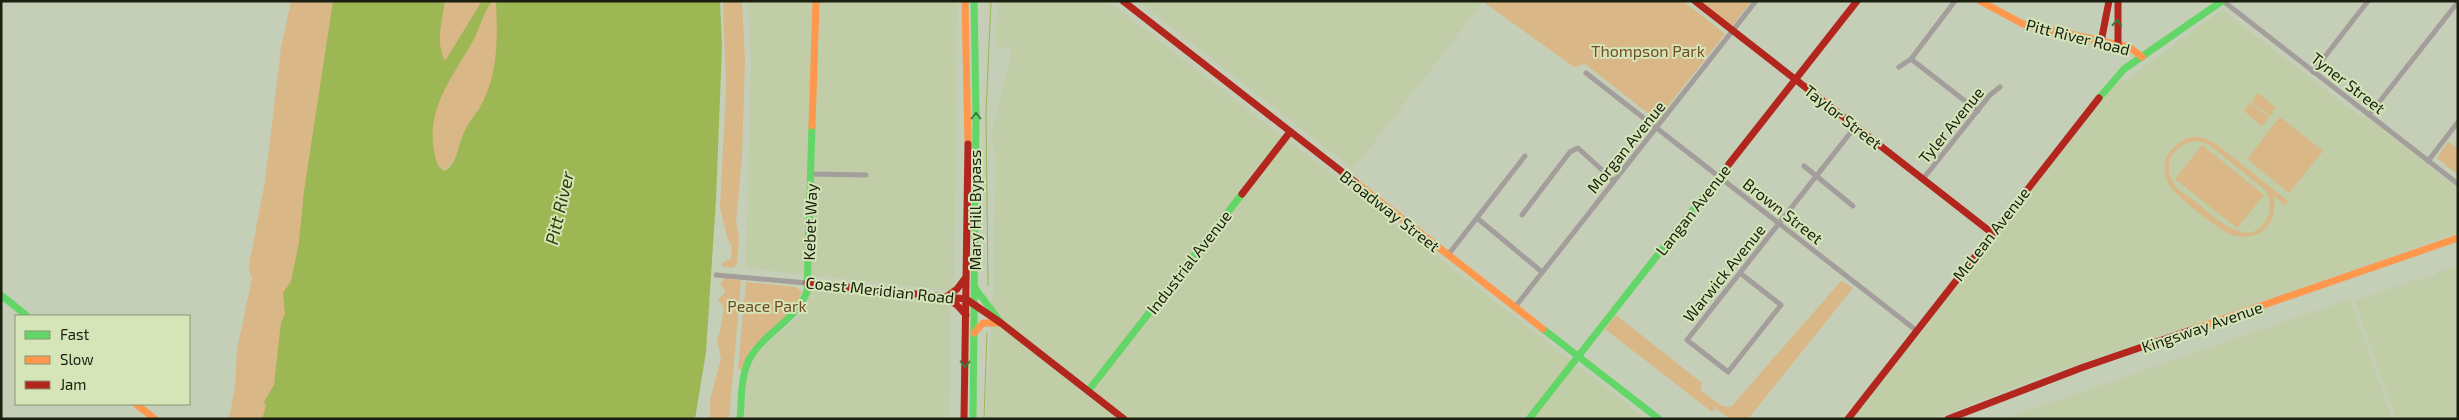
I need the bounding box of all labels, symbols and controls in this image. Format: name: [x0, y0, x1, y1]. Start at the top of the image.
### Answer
street label: Pitt River Road: [2024, 14, 2132, 59]
one-way arrow: [2112, 19, 2123, 27]
park label: Thompson Park: [1591, 41, 1705, 60]
street label: Tyner Street: [2308, 48, 2389, 117]
street label: Taylor Street: [1801, 80, 1886, 153]
street label: Tyler Avenue: [1914, 83, 1987, 167]
street label: Morgan Avenue: [1583, 97, 1669, 197]
one-way arrow: [971, 112, 981, 120]
street label: Mary Hill Bypass: [965, 150, 984, 270]
street label: Langan Avenue: [1651, 160, 1734, 259]
street label: Broadway Street: [1337, 166, 1444, 255]
water label: Pitt River: [540, 168, 578, 247]
street label: Brown Street: [1740, 174, 1827, 248]
street label: Kebet Way: [799, 183, 820, 261]
street label: McLean Avenue: [1948, 183, 2033, 284]
street label: Industrial Avenue: [1142, 206, 1235, 317]
street label: Warwick Avenue: [1678, 220, 1769, 325]
street label: Coast Meridian Road: [805, 272, 955, 307]
park label: Peace Park: [727, 296, 807, 315]
street label: Kingsway Avenue: [2139, 297, 2265, 356]
legend: [15, 315, 190, 405]
text: Fast: [60, 325, 90, 343]
text: Slow: [60, 350, 94, 368]
one-way arrow: [960, 360, 970, 368]
text: Jam: [60, 375, 86, 393]

